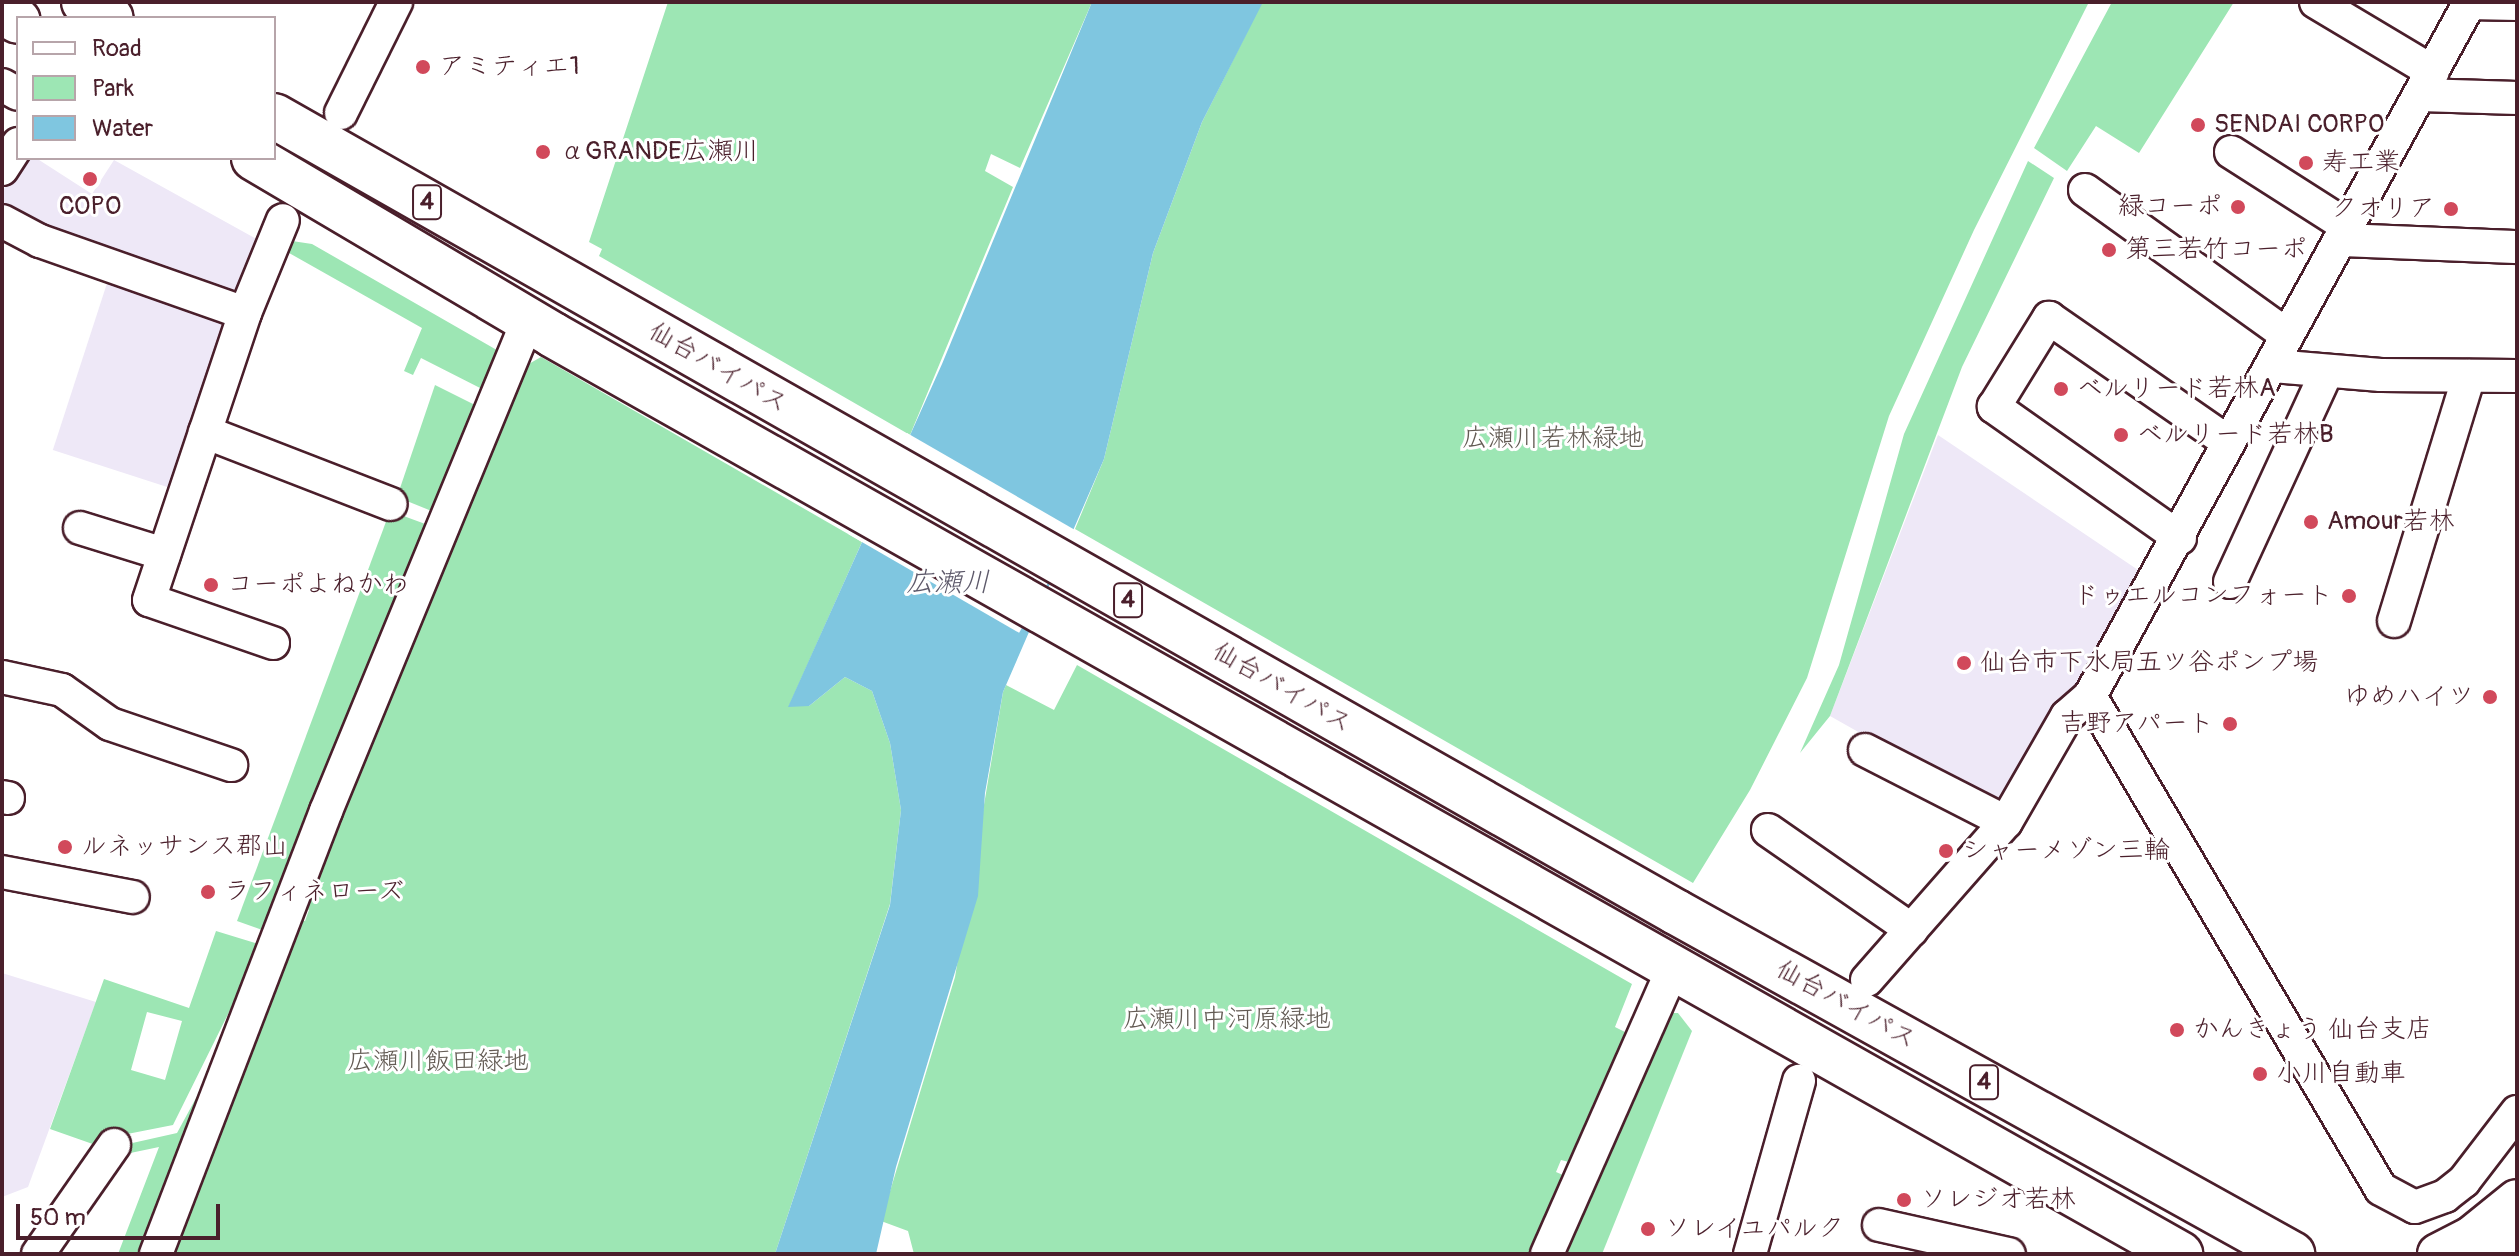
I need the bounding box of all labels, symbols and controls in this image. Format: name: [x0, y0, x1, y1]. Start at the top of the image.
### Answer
legend: [16, 16, 276, 160]
text: Road: [92, 34, 142, 63]
place label: アミティエ1: [439, 51, 579, 83]
marker: アミティエ1: [414, 58, 432, 76]
text: Park: [92, 74, 134, 103]
place label: SENDAI CORPO: [2214, 109, 2384, 141]
text: Water: [92, 114, 153, 143]
marker: SENDAI CORPO: [2189, 116, 2207, 134]
place label: αGRANDE広瀬川: [559, 136, 760, 168]
marker: αGRANDE広瀬川: [534, 143, 552, 161]
place label: 寿工業: [2322, 147, 2400, 179]
marker: 寿工業: [2297, 154, 2315, 172]
marker: COPO: [81, 170, 99, 188]
road number: 4: [411, 182, 443, 222]
place label: COPO: [59, 191, 121, 223]
place label: 緑コーポ: [2118, 191, 2222, 223]
place label: クオリア: [2331, 193, 2435, 225]
marker: 緑コーポ: [2229, 198, 2247, 216]
marker: クオリア: [2442, 200, 2460, 218]
place label: 第三若竹コーポ: [2125, 234, 2307, 266]
marker: 第三若竹コーポ: [2100, 241, 2118, 259]
street label: 仙台バイパス: [643, 315, 793, 421]
place label: ベルリード若林A: [2077, 373, 2276, 405]
marker: ベルリード若林A: [2052, 380, 2070, 398]
place label: ベルリード若林B: [2137, 419, 2334, 451]
park label: 広瀬川若林緑地: [1462, 423, 1644, 455]
marker: ベルリード若林B: [2112, 426, 2130, 444]
place label: Amour若林: [2327, 506, 2455, 538]
marker: Amour若林: [2302, 513, 2320, 531]
water label: 広瀬川: [906, 566, 990, 600]
place label: コーポよねかわ: [227, 569, 409, 601]
marker: コーポよねかわ: [202, 576, 220, 594]
road number: 4: [1112, 580, 1144, 620]
place label: ドゥエルコンフォート: [2073, 580, 2333, 612]
marker: ドゥエルコンフォート: [2340, 587, 2358, 605]
street label: 仙台バイパス: [1207, 635, 1357, 741]
place label: 仙台市下水局五ツ谷ポンプ場: [1980, 647, 2318, 679]
marker: 仙台市下水局五ツ谷ポンプ場: [1955, 654, 1973, 672]
place label: ゆめハイツ: [2344, 681, 2474, 713]
marker: ゆめハイツ: [2481, 688, 2499, 706]
place label: 吉野アパート: [2058, 708, 2214, 740]
marker: 吉野アパート: [2221, 715, 2239, 733]
place label: ルネッサンス郡山: [81, 831, 289, 863]
place label: シャーメゾン三輪: [1962, 835, 2170, 867]
marker: ルネッサンス郡山: [56, 838, 74, 856]
marker: シャーメゾン三輪: [1937, 842, 1955, 860]
place label: ラフィネローズ: [224, 876, 406, 908]
marker: ラフィネローズ: [199, 883, 217, 901]
street label: 仙台バイパス: [1770, 954, 1922, 1056]
park label: 広瀬川中河原緑地: [1123, 1004, 1331, 1036]
place label: かんきょう 仙台支店: [2193, 1014, 2433, 1046]
marker: かんきょう 仙台支店: [2168, 1021, 2186, 1039]
park label: 広瀬川飯田緑地: [347, 1046, 529, 1078]
place label: 小川自動車: [2276, 1058, 2406, 1090]
road number: 4: [1968, 1062, 2000, 1102]
marker: 小川自動車: [2251, 1065, 2269, 1083]
place label: ソレジオ若林: [1920, 1184, 2076, 1216]
scale bar: [20, 1188, 224, 1238]
marker: ソレジオ若林: [1895, 1191, 1913, 1209]
text: 50 m: [30, 1203, 86, 1232]
place label: ソレイユパルク: [1664, 1213, 1846, 1245]
marker: ソレイユパルク: [1639, 1220, 1657, 1238]

